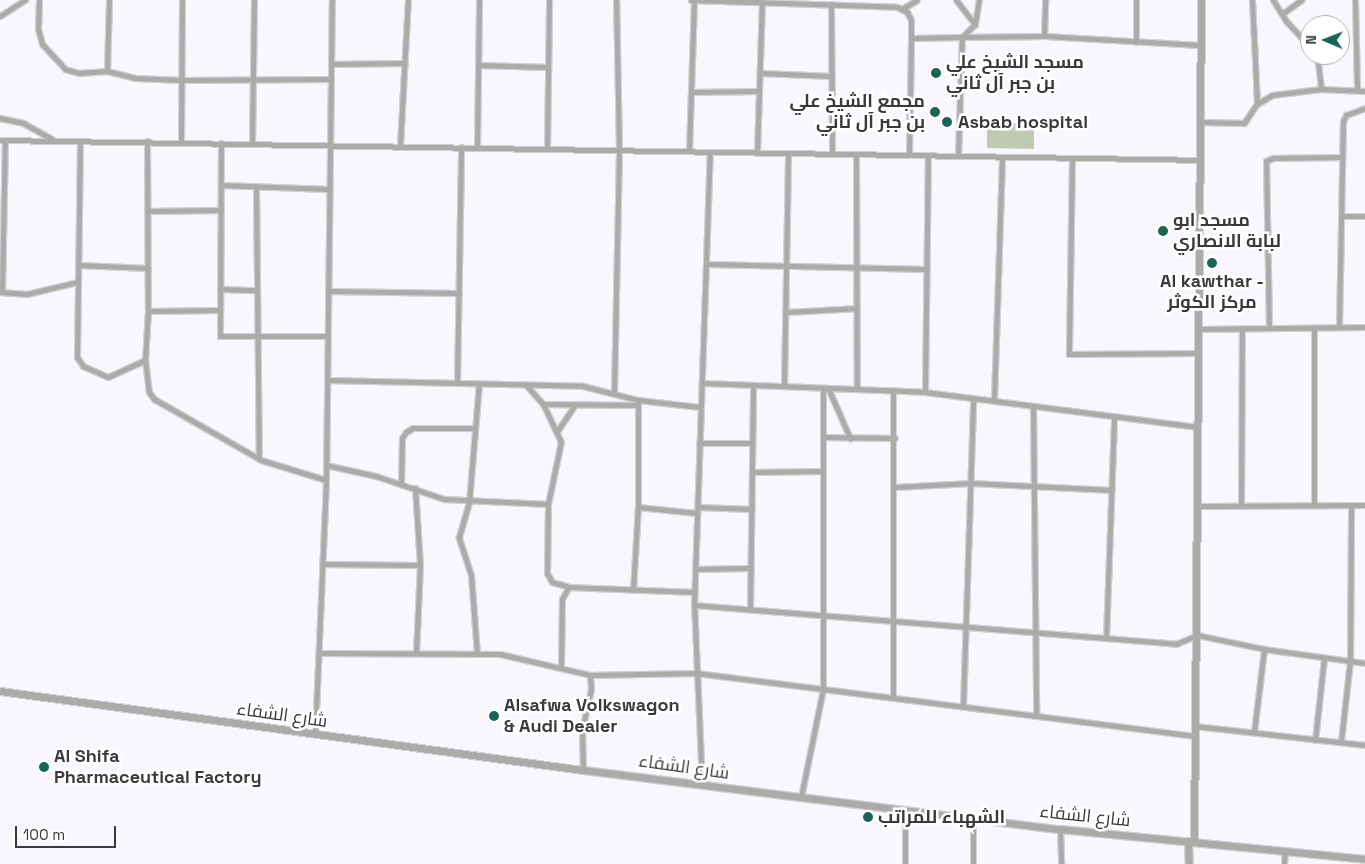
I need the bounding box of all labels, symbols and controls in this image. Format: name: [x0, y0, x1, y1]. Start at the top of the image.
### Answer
north arrow: [1300, 15, 1350, 65]
text: N: [1302, 35, 1320, 45]
place label: مسجد الشيخ علي بن جبر آل ثاني: [946, 52, 1084, 94]
marker: مسجد الشيخ علي بن جبر آل ثاني: [930, 67, 942, 79]
place label: مجمع الشيخ علي بن جبر آل ثاني: [790, 91, 925, 134]
marker: مجمع الشيخ علي بن جبر آل ثاني: [929, 106, 941, 118]
place label: Asbab hospital: [958, 111, 1088, 133]
marker: Asbab hospital: [940, 115, 954, 129]
place label: مسجد ابو لبابة الانصاري: [1173, 210, 1281, 252]
marker: مسجد ابو لبابة الانصاري: [1157, 225, 1169, 237]
marker: Al kawthar - مركز الكوثر: [1206, 257, 1218, 269]
place label: Al kawthar - مركز الكوثر: [1160, 271, 1264, 314]
place label: Alsafwa Volkswagon & Audi Dealer: [504, 695, 680, 738]
street label: شارع الشفاء: [235, 698, 329, 732]
marker: Alsafwa Volkswagon & Audi Dealer: [488, 710, 500, 722]
place label: Al Shifa Pharmaceutical Factory: [54, 746, 261, 789]
street label: شارع الشفاء: [637, 750, 731, 784]
marker: Al Shifa Pharmaceutical Factory: [38, 761, 50, 773]
street label: شارع الشفاء: [1038, 800, 1132, 832]
place label: الشهباء للمراتب: [878, 806, 1005, 828]
marker: الشهباء للمراتب: [862, 811, 874, 823]
scale bar: [18, 816, 119, 848]
text: 100 m: [23, 825, 65, 844]

